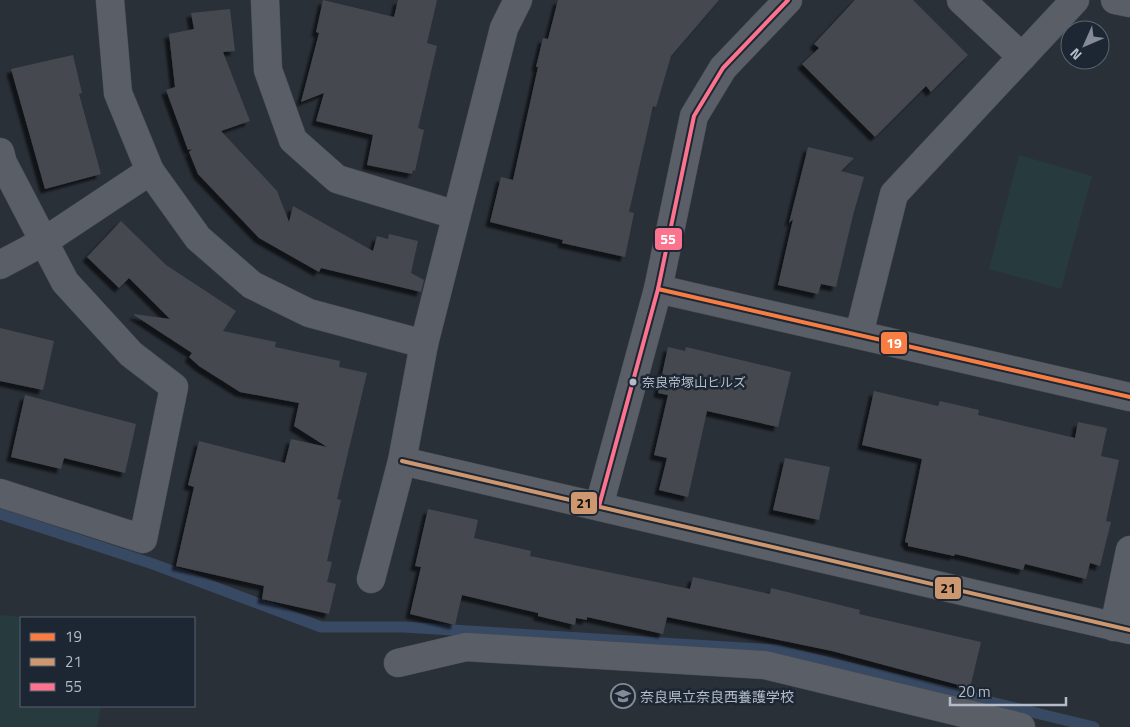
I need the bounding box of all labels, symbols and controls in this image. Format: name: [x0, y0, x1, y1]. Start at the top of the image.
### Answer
north arrow: [1060, 20, 1110, 70]
text: N: [1065, 44, 1086, 65]
line badge: 55: [654, 227, 683, 251]
text: 55: [660, 228, 676, 249]
line badge: 19: [880, 331, 908, 355]
text: 19: [886, 332, 902, 353]
place label: 奈良帝塚山ヒルズ: [642, 372, 746, 392]
marker: 奈良帝塚山ヒルズ: [628, 377, 638, 387]
line badge: 21: [570, 491, 598, 515]
text: 21: [576, 492, 592, 513]
line badge: 21: [934, 576, 962, 600]
text: 21: [940, 577, 956, 598]
legend: [20, 617, 195, 707]
text: 19: [65, 625, 82, 648]
text: 21: [65, 650, 82, 673]
scale bar: [950, 674, 1066, 706]
text: 55: [65, 675, 82, 698]
text: 20 m: [958, 680, 991, 703]
school or university icon: 奈良県立奈良西養護学校: [610, 683, 636, 709]
place label: 奈良県立奈良西養護学校: [640, 686, 794, 707]

